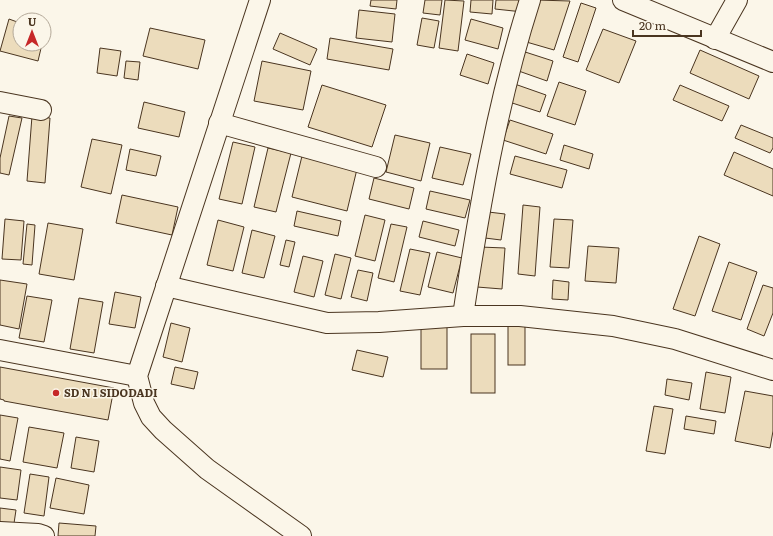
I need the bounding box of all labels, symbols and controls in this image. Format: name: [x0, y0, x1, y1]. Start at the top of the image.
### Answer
north arrow: [12, 12, 52, 52]
scale bar: [633, 12, 701, 38]
text: U: [28, 13, 37, 29]
text: 20 m: [639, 16, 666, 34]
place label: SD N 1 SIDODADI: [64, 384, 158, 400]
marker: SD N 1 SIDODADI: [51, 388, 61, 398]

